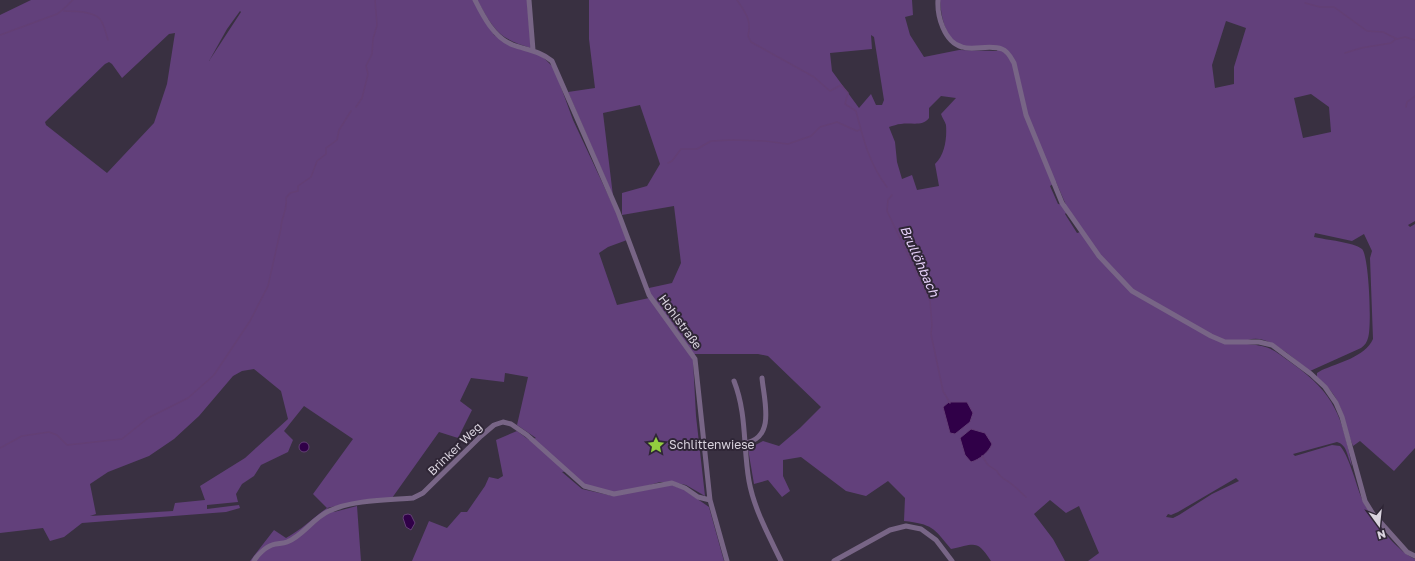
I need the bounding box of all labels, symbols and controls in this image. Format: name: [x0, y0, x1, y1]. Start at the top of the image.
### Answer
water label: Brullöhbach: [897, 223, 943, 300]
street label: Hohlstraße: [656, 291, 705, 352]
street label: Brinker Weg: [424, 419, 485, 478]
place icon: Schlittenwiese: [646, 435, 666, 455]
place label: Schlittenwiese: [669, 437, 755, 452]
north arrow: [1359, 505, 1399, 545]
text: N: [1376, 528, 1387, 543]

